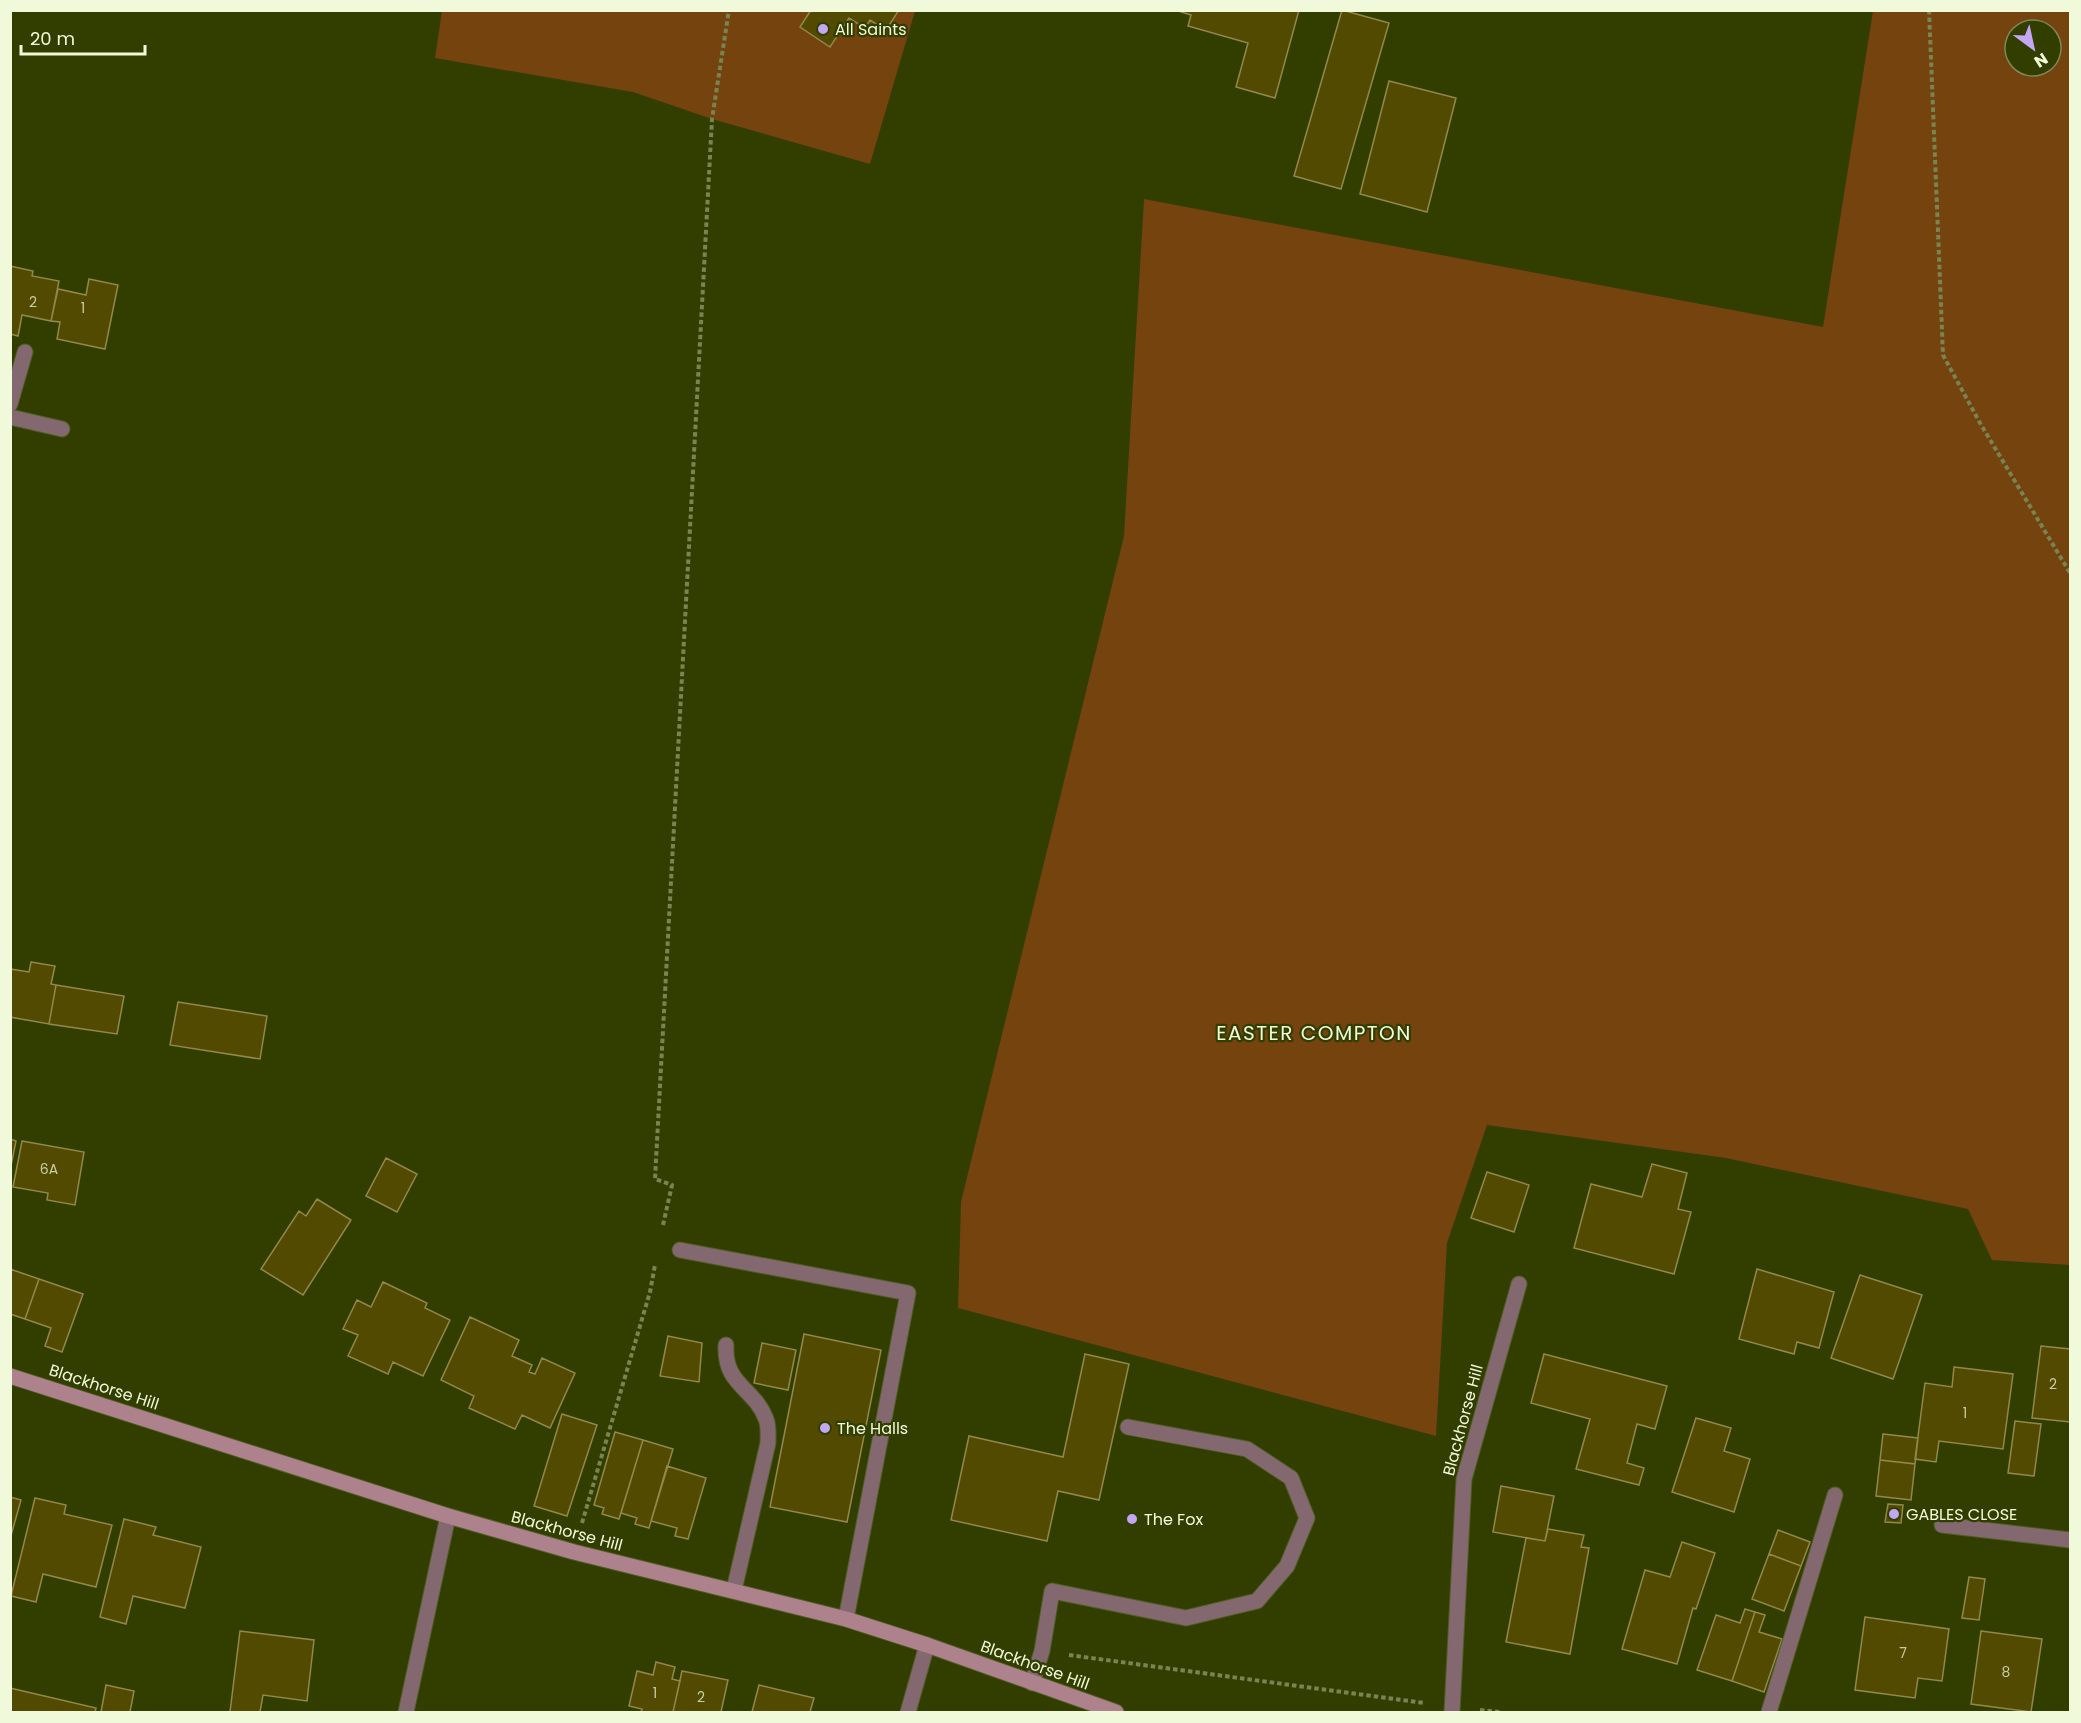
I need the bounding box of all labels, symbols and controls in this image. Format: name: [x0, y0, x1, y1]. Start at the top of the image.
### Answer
scale bar: [21, 18, 146, 56]
place label: All Saints: [835, 18, 907, 41]
north arrow: [2003, 18, 2063, 78]
marker: All Saints: [816, 22, 830, 36]
text: 20 m: [30, 26, 75, 51]
text: N: [2030, 47, 2052, 73]
house number: 2: [29, 292, 37, 312]
house number: 1: [81, 298, 85, 318]
district label: EASTER COMPTON: [1216, 1019, 1412, 1047]
house number: 6A: [40, 1159, 58, 1179]
street label: Blackhorse Hill: [46, 1358, 162, 1416]
street label: Blackhorse Hill: [1437, 1362, 1489, 1478]
house number: 2: [2049, 1374, 2057, 1394]
house number: 1: [1963, 1403, 1967, 1423]
place label: The Halls: [837, 1417, 908, 1440]
marker: The Halls: [818, 1421, 832, 1435]
place label: GABLES CLOSE: [1906, 1503, 2017, 1526]
street label: Blackhorse Hill: [509, 1505, 625, 1557]
marker: GABLES CLOSE: [1887, 1507, 1901, 1521]
place label: The Fox: [1144, 1508, 1203, 1531]
marker: The Fox: [1125, 1512, 1139, 1526]
street label: Blackhorse Hill: [977, 1635, 1093, 1695]
house number: 7: [1899, 1643, 1907, 1663]
house number: 8: [2002, 1662, 2011, 1682]
house number: 1: [653, 1683, 657, 1703]
house number: 2: [697, 1687, 705, 1707]

